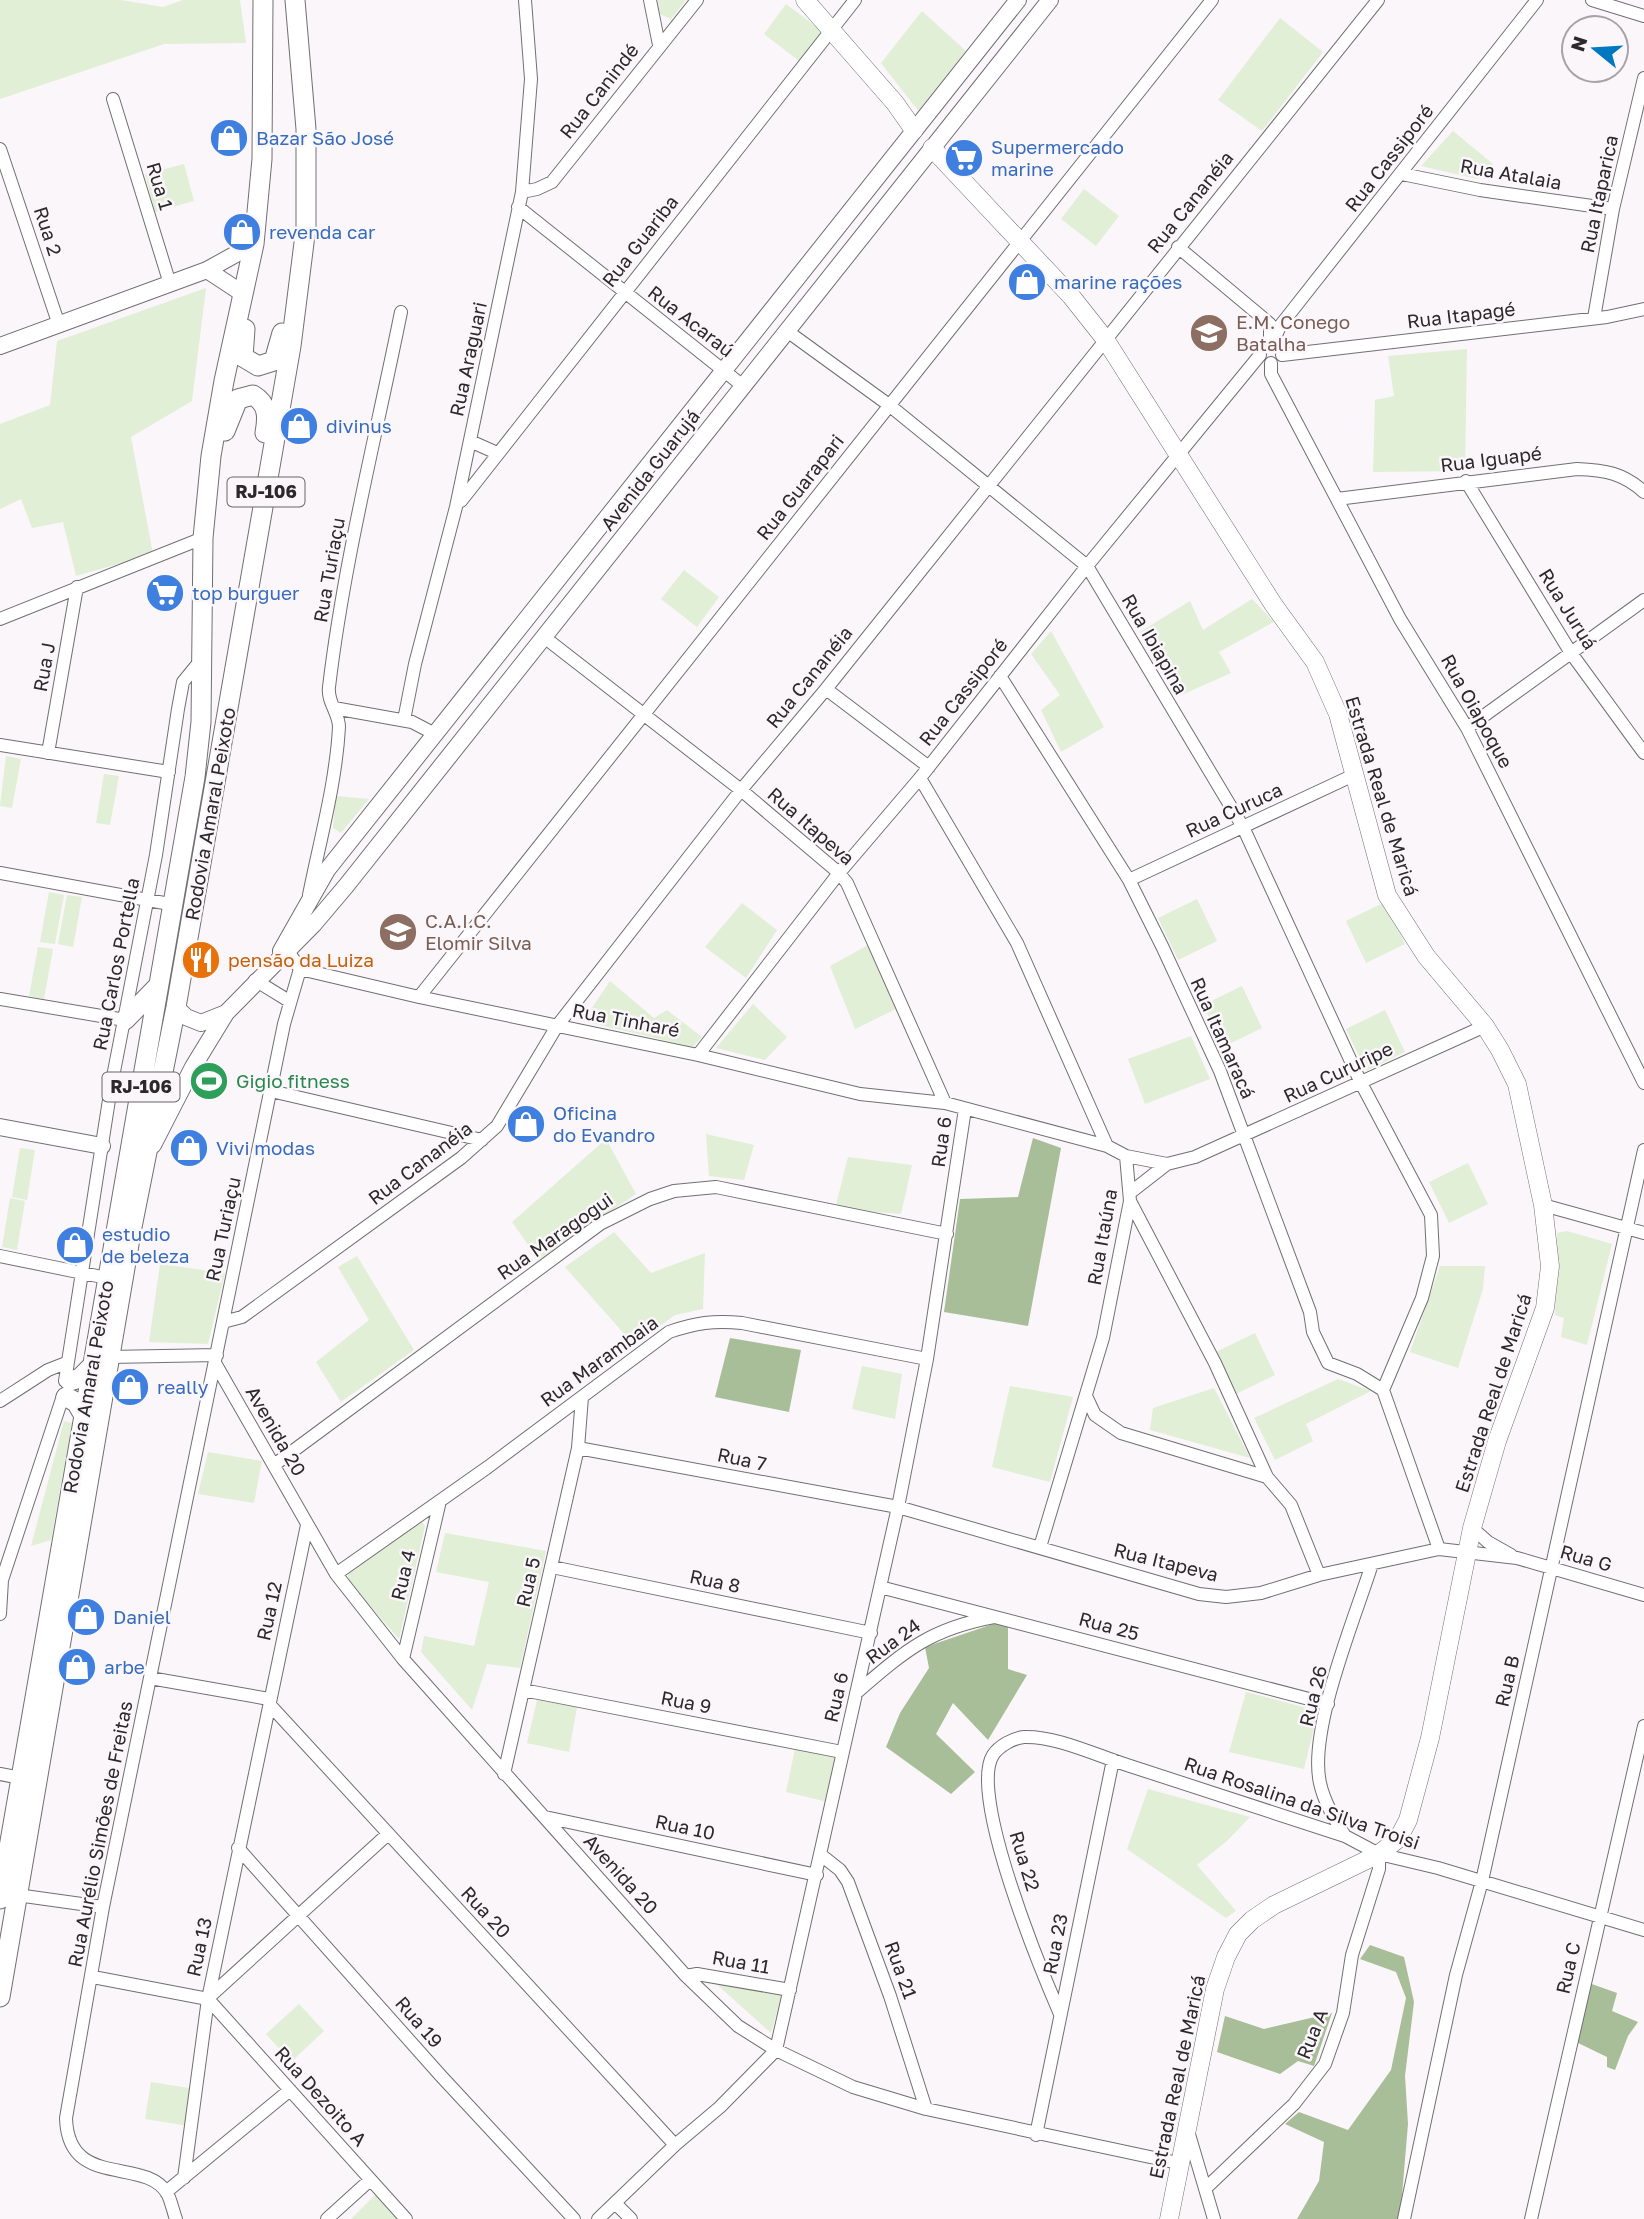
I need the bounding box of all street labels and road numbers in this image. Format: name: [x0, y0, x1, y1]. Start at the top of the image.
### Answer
street label: Rua Canindé: [554, 39, 643, 143]
street label: Rua Cassiporé: [1340, 99, 1438, 216]
street label: Rua Itaparica: [1575, 133, 1622, 255]
street label: Rua Cananéia: [1142, 146, 1238, 257]
street label: Rua Atalaia: [1459, 153, 1564, 194]
street label: Rua 1: [142, 159, 179, 213]
street label: Rua Guariba: [597, 190, 683, 291]
street label: Rua 2: [30, 203, 67, 258]
street label: Rua Acaraú: [644, 280, 739, 361]
street label: Rua Itapagé: [1405, 296, 1516, 333]
street label: Rua Araguari: [444, 299, 491, 418]
street label: Avenida Guarujá: [595, 405, 704, 535]
street label: Rua Guarapari: [751, 429, 848, 544]
street label: Rua Iguapé: [1439, 441, 1543, 476]
road number: RJ-106: [228, 478, 304, 506]
street label: Rua Turiaçu: [308, 516, 349, 624]
street label: Rua Juruá: [1535, 564, 1602, 654]
street label: Rua Ibiapina: [1117, 589, 1193, 698]
street label: Rua Cananéia: [761, 621, 857, 732]
street label: Rua Cassiporé: [914, 633, 1012, 750]
street label: Rua J: [28, 640, 59, 694]
street label: Rua Oiapoque: [1437, 650, 1518, 772]
street label: Estrada Real de Maricá: [1341, 693, 1424, 899]
street label: Rodovia Amaral Peixoto: [179, 706, 240, 922]
street label: Rua Curuca: [1182, 777, 1286, 842]
street label: Rua Itapeva: [763, 782, 859, 869]
street label: Rua Carlos Portella: [87, 875, 144, 1052]
street label: Rua Itamaracá: [1186, 974, 1260, 1102]
street label: Rua Tinharé: [571, 998, 682, 1041]
street label: Rua Cururipe: [1279, 1036, 1396, 1107]
road number: RJ-106: [102, 1072, 180, 1102]
street label: Rua 6: [926, 1115, 955, 1169]
street label: Rua Cananéia: [363, 1116, 476, 1209]
street label: Rua Turiaçu: [200, 1175, 245, 1283]
street label: Rua Maragogui: [492, 1187, 617, 1284]
street label: Rua Itaúna: [1082, 1187, 1121, 1287]
street label: Rodovia Amaral Peixoto: [57, 1279, 118, 1495]
street label: Estrada Real de Maricá: [1449, 1290, 1536, 1495]
street label: Rua Marambaia: [535, 1310, 662, 1411]
street label: Avenida 20: [242, 1382, 311, 1480]
street label: Rua 7: [715, 1442, 769, 1475]
street label: Rua Itapeva: [1111, 1537, 1221, 1586]
street label: Rua G: [1558, 1539, 1615, 1576]
street label: Rua 4: [386, 1547, 419, 1602]
street label: Rua 5: [511, 1555, 544, 1609]
street label: Rua 8: [688, 1564, 742, 1597]
street label: Rua 12: [251, 1579, 286, 1643]
street label: Rua 25: [1076, 1606, 1142, 1645]
street label: Rua 24: [861, 1613, 925, 1668]
street label: Rua B: [1489, 1653, 1524, 1709]
street label: Rua 26: [1294, 1663, 1331, 1729]
street label: Rua 6: [819, 1669, 852, 1724]
street label: Rua 9: [659, 1685, 713, 1718]
street label: Rua Aurélio Simões de Freitas: [62, 1699, 137, 1969]
street label: Rua Rosalina da Silva Troisi: [1181, 1751, 1423, 1854]
street label: Rua 10: [653, 1809, 717, 1844]
street label: Rua 22: [1005, 1828, 1045, 1894]
street label: Avenida 20: [579, 1829, 663, 1918]
street label: Rua 20: [457, 1881, 516, 1942]
street label: Rua 23: [1037, 1911, 1072, 1976]
street label: Rua 13: [181, 1915, 216, 1979]
street label: Rua 21: [880, 1938, 922, 2002]
street label: Rua C: [1550, 1940, 1585, 1996]
street label: Rua 11: [711, 1945, 772, 1978]
street label: Estrada Real de Maricá: [1144, 1973, 1209, 2181]
street label: Rua 19: [391, 1991, 448, 2052]
street label: Rua A: [1291, 2005, 1332, 2062]
street label: Rua Dezoito A: [270, 2041, 372, 2151]

